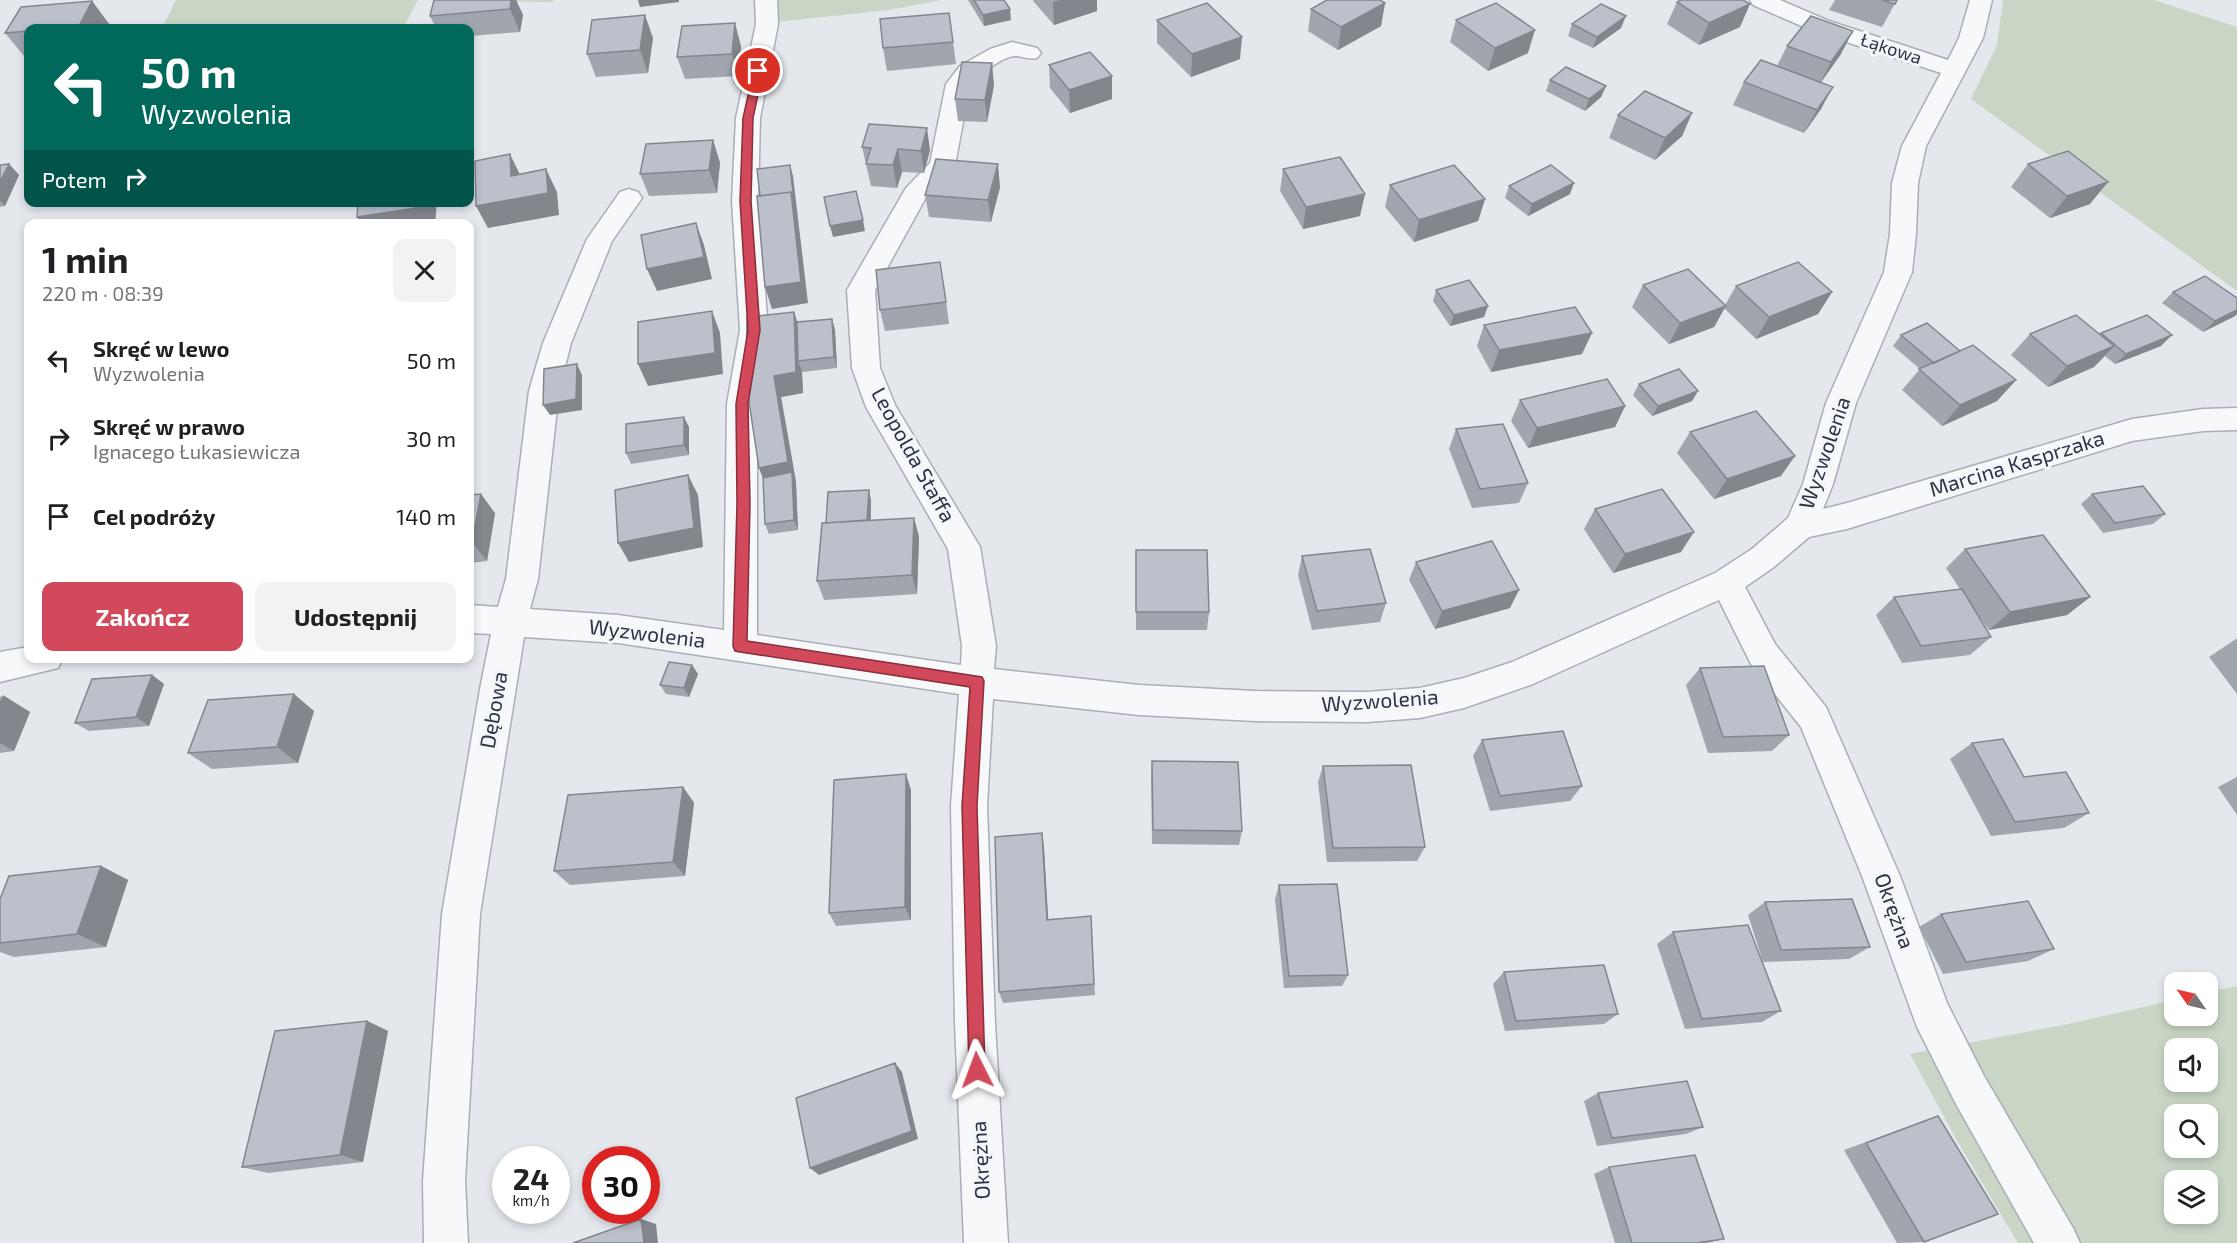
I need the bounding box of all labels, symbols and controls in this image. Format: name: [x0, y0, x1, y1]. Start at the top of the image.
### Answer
street label: Łąkowa: [1858, 28, 1925, 68]
pin: [732, 45, 783, 96]
text: 50 m: [141, 46, 237, 96]
icon: left: [42, 48, 120, 126]
icon: arrive: [741, 54, 774, 87]
text: Wyzwolenia: [141, 97, 292, 129]
icon: right: [119, 162, 152, 195]
text: Potem: [42, 166, 107, 192]
text: 1 min: [42, 237, 129, 280]
button: close: [393, 239, 456, 302]
text: 220 m · 08:39: [42, 281, 164, 305]
text: Skręć w lewo: [93, 335, 230, 361]
icon: left: [42, 344, 75, 377]
text: 50 m: [407, 347, 456, 373]
text: Wyzwolenia: [93, 361, 205, 385]
street label: Leopolda Staffa: [867, 383, 962, 526]
street label: Wyzwolenia: [1793, 393, 1855, 512]
text: Skręć w prawo: [93, 413, 245, 439]
icon: right: [42, 422, 75, 455]
street label: Marcina Kasprzaka: [1926, 424, 2107, 501]
text: 30 m: [406, 425, 456, 451]
text: Ignacego Łukasiewicza: [93, 439, 300, 463]
icon: arrive: [42, 500, 75, 533]
text: Cel podróży: [93, 503, 215, 529]
text: 140 m: [396, 503, 456, 529]
button: Zakończ: [42, 582, 243, 651]
button: Udostępnij: [255, 582, 456, 651]
street label: Wyzwolenia: [587, 613, 707, 652]
street label: Dębowa: [473, 669, 512, 750]
street label: Wyzwolenia: [1320, 683, 1439, 716]
street label: Okrężna: [1870, 869, 1921, 952]
north arrow: [2164, 972, 2218, 1026]
map controls: [2164, 972, 2218, 1224]
position arrow: [945, 1038, 1009, 1102]
button: sound: [2164, 1038, 2218, 1092]
button: search: [2164, 1104, 2218, 1158]
street label: Okrężna: [965, 1120, 994, 1200]
speed limit sign: 30: [582, 1146, 660, 1224]
text: 24: [513, 1160, 549, 1196]
button: layers: [2164, 1170, 2218, 1224]
text: km/h: [512, 1191, 550, 1209]

